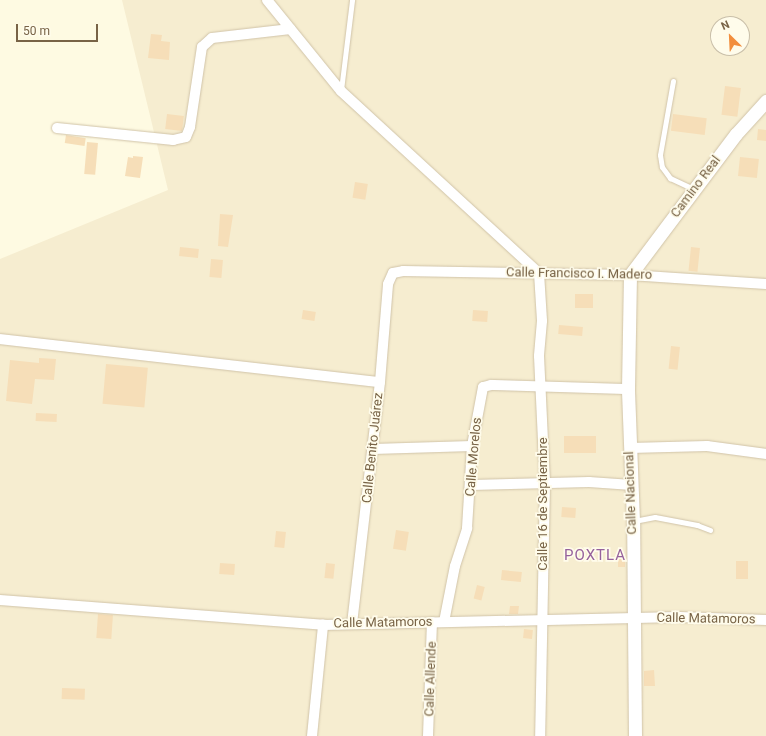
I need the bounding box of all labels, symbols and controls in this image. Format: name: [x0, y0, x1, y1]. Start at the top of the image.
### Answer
scale bar: [18, 16, 100, 42]
north arrow: [710, 16, 750, 56]
text: N: [719, 18, 732, 33]
text: 50 m: [23, 24, 50, 38]
street label: Camino Real: [668, 153, 724, 221]
street label: Calle Francisco I. Madero: [506, 265, 652, 283]
street label: Calle Benito Juárez: [359, 392, 387, 504]
street label: Calle Morelos: [463, 417, 485, 497]
street label: Calle 16 de Septiembre: [535, 437, 551, 571]
street label: Calle Nacional: [622, 451, 640, 535]
district label: POXTLA: [564, 547, 626, 565]
street label: Calle Matamoros: [656, 610, 756, 628]
street label: Calle Matamoros: [333, 614, 433, 632]
street label: Calle Allende: [422, 641, 440, 717]

